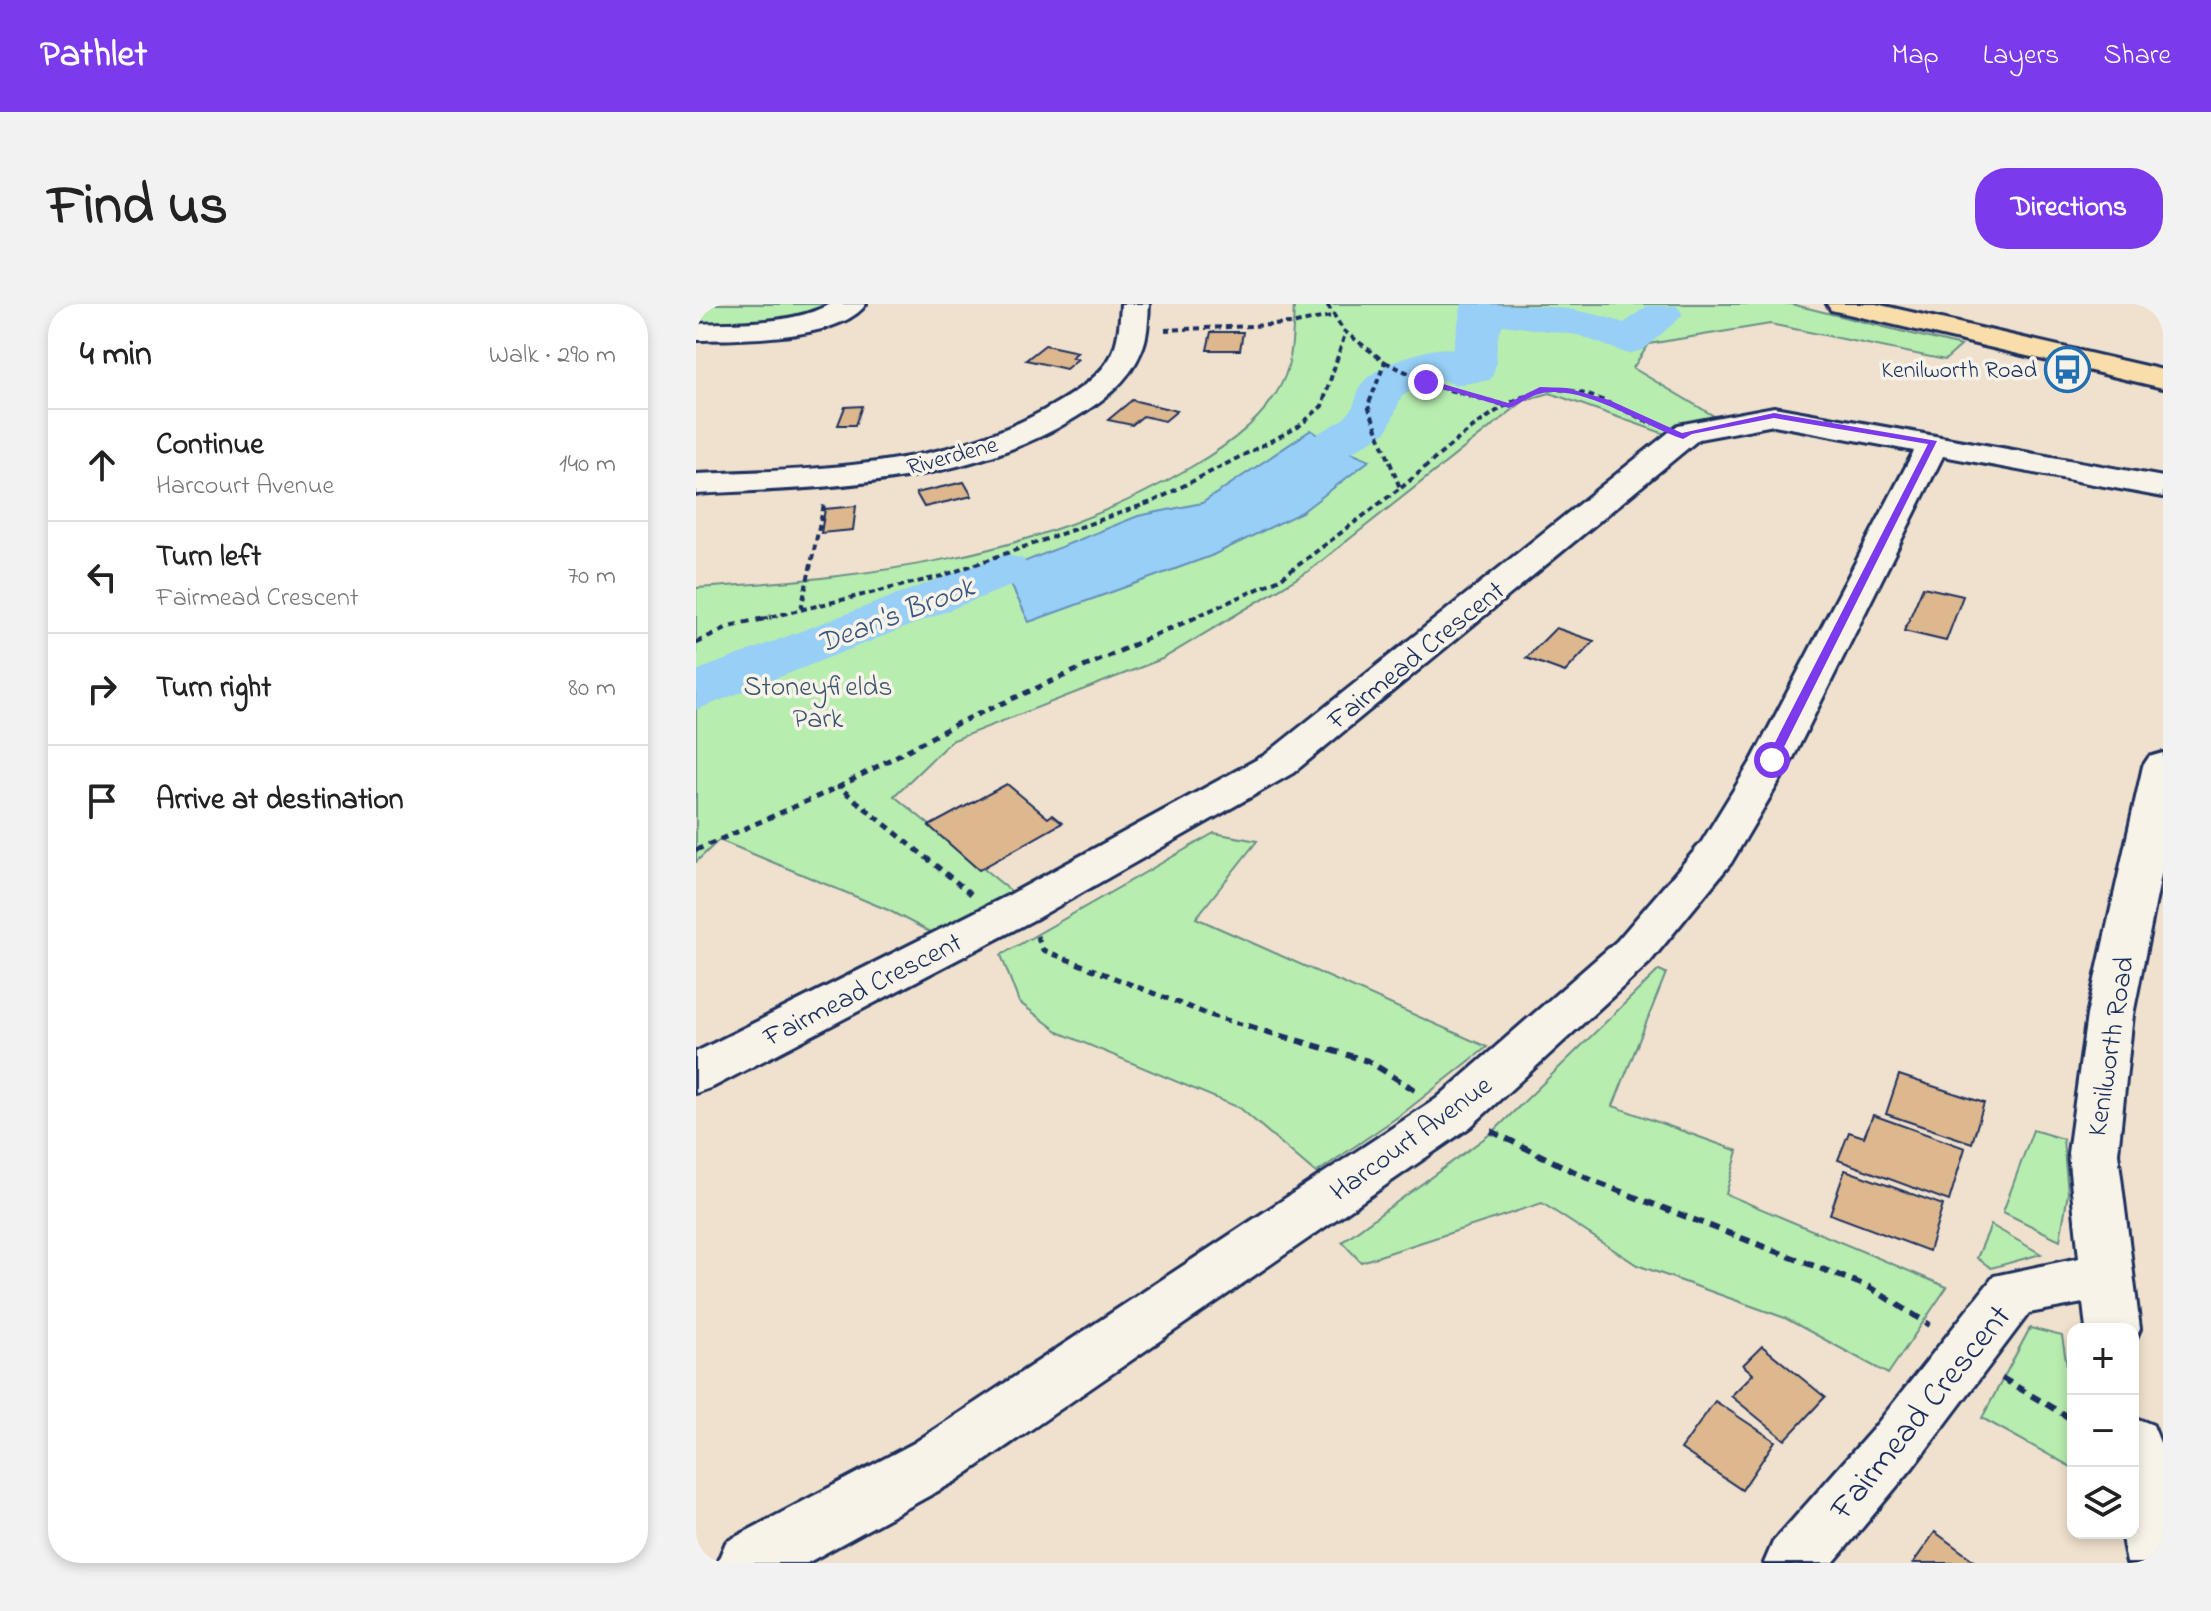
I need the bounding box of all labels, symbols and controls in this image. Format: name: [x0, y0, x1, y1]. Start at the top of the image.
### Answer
text: Pathlet: [40, 28, 147, 84]
text: Map: [1891, 36, 1939, 77]
text: Layers: [1983, 36, 2059, 77]
text: Share: [2103, 36, 2171, 77]
text: Find us: [48, 168, 228, 249]
button: Directions: [1975, 168, 2163, 249]
text: 4 min: [80, 331, 152, 381]
text: Walk · 290 m: [489, 337, 616, 375]
bus stop icon: Kenilworth Road: [2044, 345, 2092, 393]
place label: Kenilworth Road: [1881, 354, 2038, 389]
route end: [1408, 364, 1444, 400]
text: Continue: [156, 424, 264, 468]
street label: Riverdene: [903, 428, 1002, 486]
icon: ahead: [80, 443, 124, 487]
text: 140 m: [559, 446, 616, 484]
text: Harcourt Avenue: [156, 468, 334, 506]
text: Turn left: [156, 536, 261, 580]
icon: left: [80, 555, 124, 599]
text: 70 m: [567, 558, 616, 596]
water label: Dean's Brook: [811, 566, 983, 667]
street label: Fairmead Crescent: [1319, 572, 1515, 742]
text: Fairmead Crescent: [156, 580, 359, 618]
icon: right: [80, 667, 124, 711]
text: Turn right: [156, 667, 271, 711]
park label: Stoneyfields Park: [743, 668, 893, 741]
text: 80 m: [568, 670, 616, 708]
route start: [1754, 742, 1790, 778]
icon: arrive: [80, 779, 124, 823]
text: Arrive at destination: [156, 779, 404, 823]
street label: Fairmead Crescent: [756, 923, 970, 1059]
street label: Kenilworth Road: [2078, 953, 2147, 1139]
street label: Harcourt Avenue: [1322, 1067, 1502, 1213]
street label: Fairmead Crescent: [1819, 1295, 2025, 1533]
map controls: [2067, 1323, 2139, 1539]
button: +: [2067, 1323, 2139, 1395]
button: −: [2067, 1395, 2139, 1467]
button: layers: [2067, 1467, 2139, 1539]

